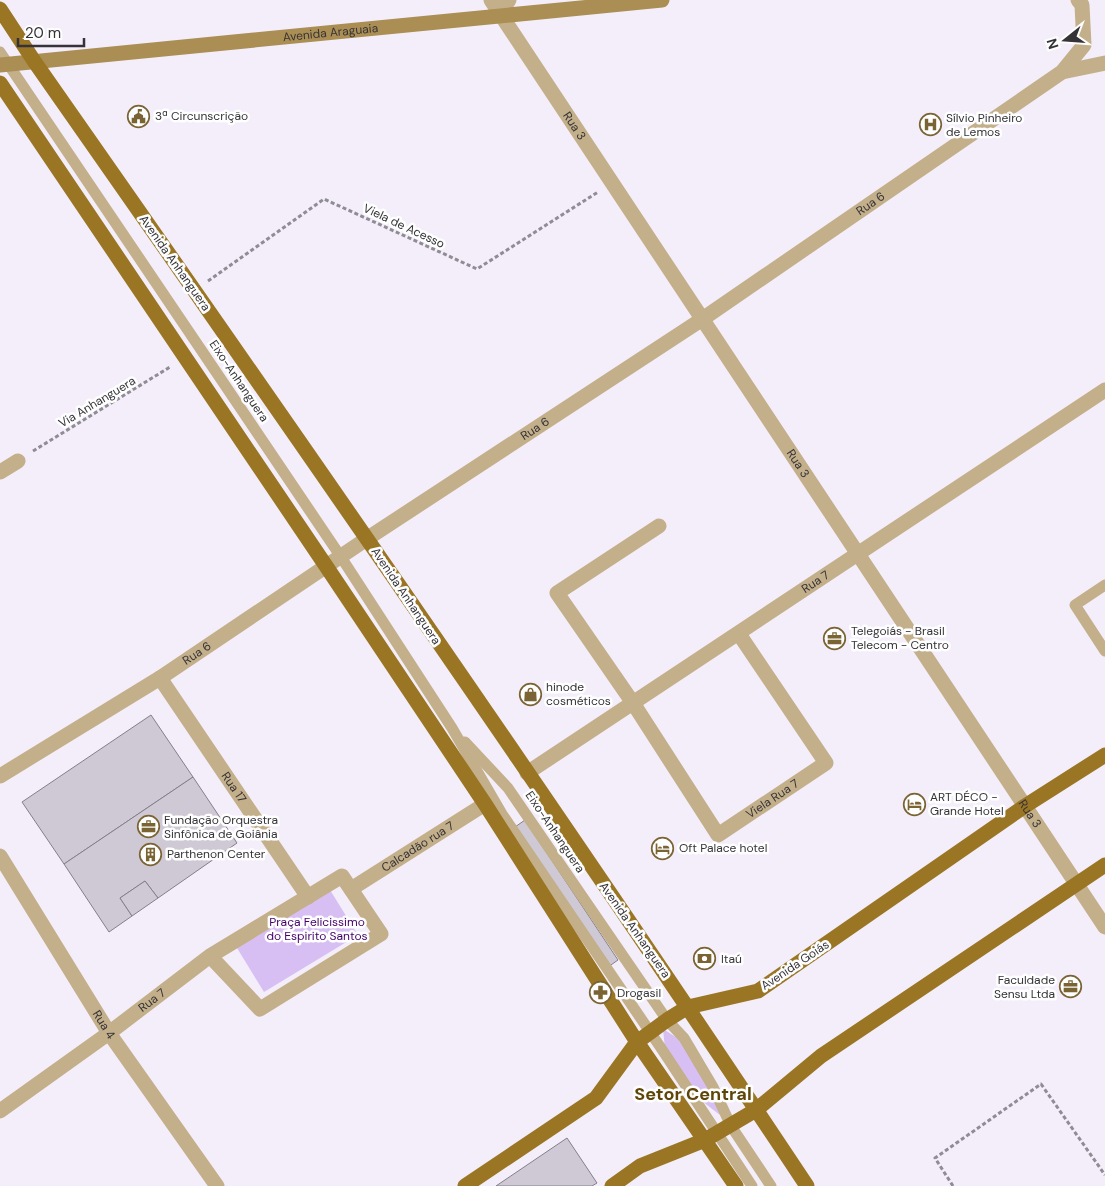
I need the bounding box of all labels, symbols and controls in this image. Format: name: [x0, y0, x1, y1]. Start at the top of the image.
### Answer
scale bar: [18, 15, 84, 47]
north arrow: [1040, 15, 1090, 65]
street label: Avenida Araguaia: [282, 20, 379, 45]
text: 20 m: [25, 23, 61, 43]
text: N: [1042, 36, 1063, 51]
public building icon: 3ª Circunscrição: [127, 104, 151, 128]
place label: 3ª Circunscrição: [155, 108, 248, 124]
street label: Rua 3: [559, 109, 590, 143]
place label: Sílvio Pinheiro de Lemos: [946, 110, 1022, 140]
hospital icon: Sílvio Pinheiro de Lemos: [918, 113, 942, 137]
street label: Rua 6: [853, 188, 888, 219]
street label: Viela de Acesso: [361, 200, 447, 252]
street label: Avenida Anhanguera: [136, 212, 214, 314]
street label: Eixo-Anhanguera: [206, 337, 272, 425]
street label: Via Anhanguera: [56, 373, 138, 431]
street label: Rua 6: [518, 413, 553, 444]
street label: Rua 3: [783, 446, 813, 481]
street label: Avenida Anhanguera: [368, 544, 444, 648]
street label: Rua 7: [798, 567, 832, 597]
place label: Telegoiás - Brasil Telecom - Centro: [851, 623, 949, 653]
office icon: Telegoiás - Brasil Telecom - Centro: [823, 626, 847, 650]
street label: Rua 6: [179, 638, 214, 669]
place label: hinode cosméticos: [546, 679, 611, 709]
shop icon: hinode cosméticos: [518, 682, 542, 706]
street label: Rua 17: [218, 769, 250, 806]
street label: Viela Rua 7: [743, 775, 802, 822]
street label: Eixo-Anhanguera: [522, 788, 588, 876]
place label: ART DÉCO - Grande Hotel: [930, 789, 1004, 819]
hotel icon: ART DÉCO - Grande Hotel: [902, 792, 926, 816]
street label: Rua 3: [1015, 796, 1045, 831]
place label: Fundação Orquestra Sinfônica de Goiânia: [164, 812, 278, 842]
office icon: Fundação Orquestra Sinfônica de Goiânia: [136, 815, 160, 839]
street label: Calcadão rua 7: [378, 818, 457, 876]
hotel icon: Oft Palace hotel: [651, 836, 675, 860]
place label: Oft Palace hotel: [679, 840, 767, 856]
building icon: Parthenon Center: [139, 842, 163, 866]
place label: Parthenon Center: [167, 846, 266, 862]
street label: Avenida Anhanguera: [596, 879, 674, 981]
park label: Praça Felicissimo do Espirito Santos: [266, 914, 368, 944]
street label: Avenida Goiás: [758, 936, 832, 994]
bank icon: Itaú: [693, 947, 717, 971]
place label: Itaú: [721, 951, 742, 967]
place label: Faculdade Sensu Ltda: [994, 972, 1055, 1002]
office icon: Faculdade Sensu Ltda: [1059, 975, 1083, 999]
pharmacy icon: Drogasil: [589, 981, 613, 1005]
street label: Rua 7: [135, 985, 169, 1016]
place label: Drogasil: [617, 985, 661, 1001]
street label: Rua 4: [89, 1007, 119, 1042]
district label: Setor Central: [634, 1082, 752, 1106]

